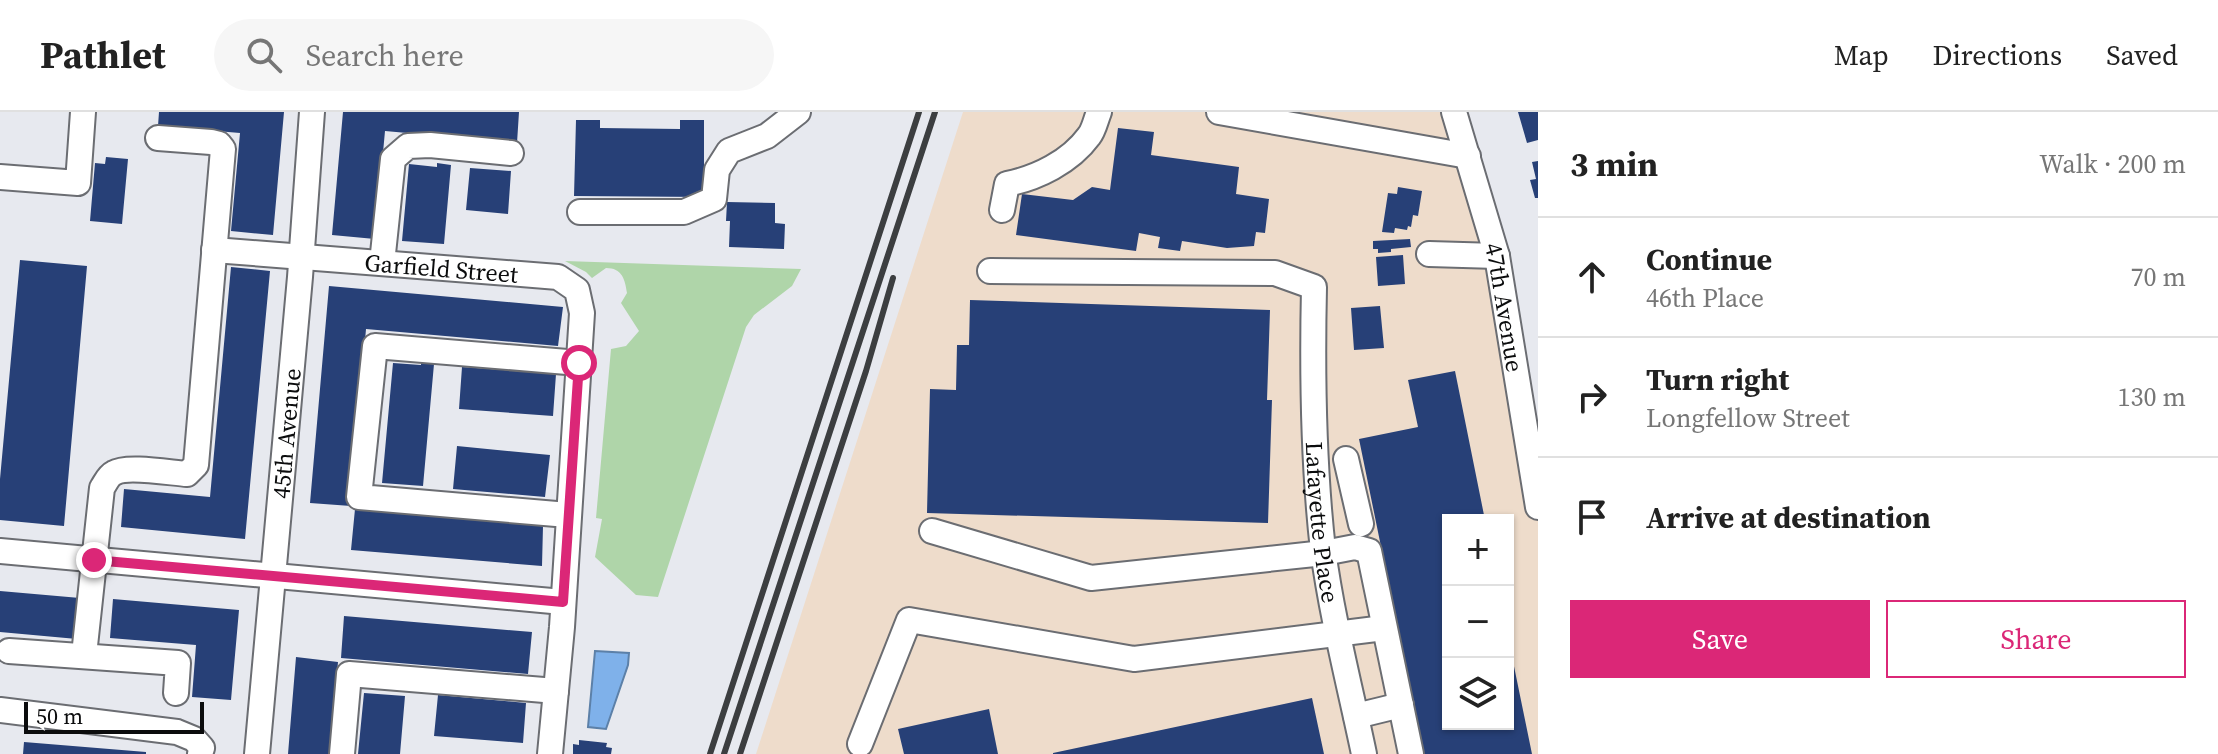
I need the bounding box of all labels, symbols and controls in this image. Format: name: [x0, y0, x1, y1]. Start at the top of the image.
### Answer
search box: [214, 19, 774, 91]
text: Pathlet: [40, 29, 166, 81]
icon: search: [242, 33, 286, 77]
text: Search here: [306, 35, 464, 76]
text: Map: [1834, 36, 1889, 74]
text: Directions: [1933, 36, 2062, 74]
text: Saved: [2106, 36, 2178, 74]
text: 3 min: [1570, 141, 1658, 187]
text: Walk · 200 m: [2039, 146, 2186, 182]
street label: 47th Avenue: [1477, 238, 1532, 374]
text: Continue: [1646, 239, 1772, 280]
street label: Garfield Street: [363, 245, 519, 290]
icon: ahead: [1570, 255, 1614, 299]
text: 70 m: [2131, 259, 2186, 295]
text: 46th Place: [1646, 280, 1764, 316]
route start: [561, 345, 597, 381]
text: Turn right: [1646, 359, 1789, 400]
street label: 45th Avenue: [264, 367, 308, 500]
icon: right: [1570, 375, 1614, 419]
text: 130 m: [2118, 379, 2186, 415]
text: Longfellow Street: [1646, 400, 1850, 436]
street label: Lafayette Place: [1298, 441, 1348, 605]
icon: arrive: [1570, 495, 1614, 539]
text: Arrive at destination: [1646, 497, 1931, 538]
map controls: [1442, 514, 1514, 730]
button: +: [1442, 514, 1514, 586]
route end: [76, 542, 112, 578]
button: −: [1442, 586, 1514, 658]
button: Save: [1570, 600, 1870, 678]
button: Share: [1886, 600, 2186, 678]
button: layers: [1442, 658, 1514, 730]
scale bar: [24, 698, 204, 734]
text: 50 m: [36, 701, 83, 731]

